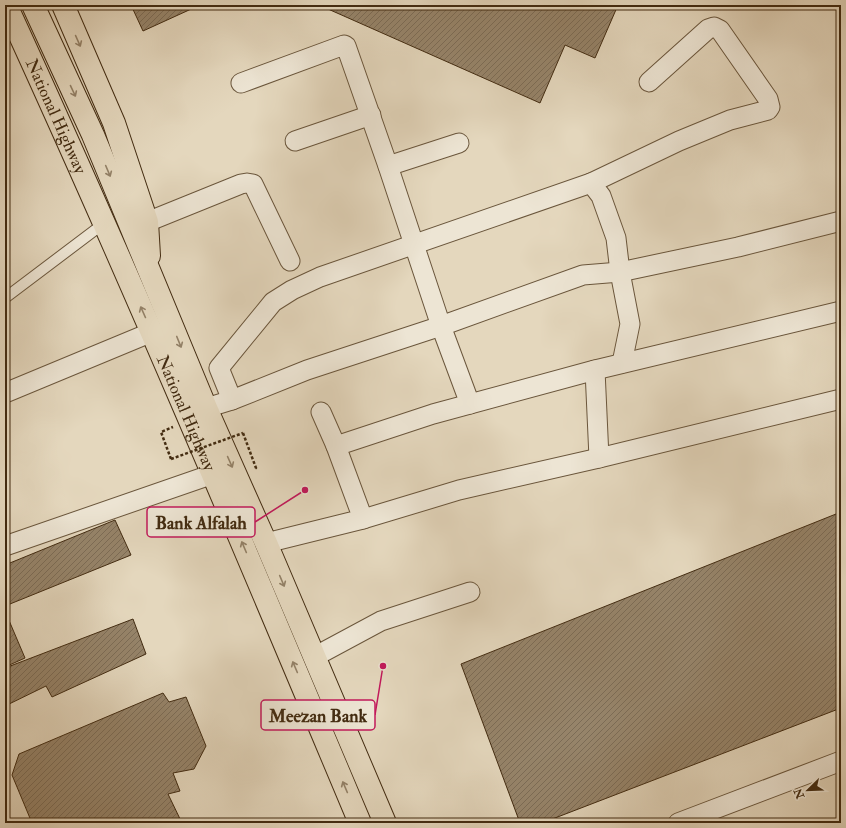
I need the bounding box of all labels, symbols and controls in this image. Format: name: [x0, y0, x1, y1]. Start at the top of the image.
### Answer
one-way arrow: [75, 34, 82, 46]
street label: National Highway: [21, 55, 91, 178]
one-way arrow: [70, 85, 77, 97]
one-way arrow: [105, 164, 112, 176]
one-way arrow: [139, 307, 146, 319]
one-way arrow: [176, 336, 184, 348]
street label: National Highway: [152, 352, 220, 475]
one-way arrow: [227, 456, 234, 468]
callout: Bank Alfalah: [147, 507, 255, 537]
text: Bank Alfalah: [155, 512, 247, 535]
one-way arrow: [240, 542, 248, 554]
one-way arrow: [279, 575, 286, 587]
one-way arrow: [290, 662, 298, 674]
callout: Meezan Bank: [261, 700, 375, 730]
text: Meezan Bank: [268, 705, 368, 728]
north arrow: [788, 770, 828, 810]
one-way arrow: [341, 781, 348, 793]
text: N: [791, 786, 808, 802]

